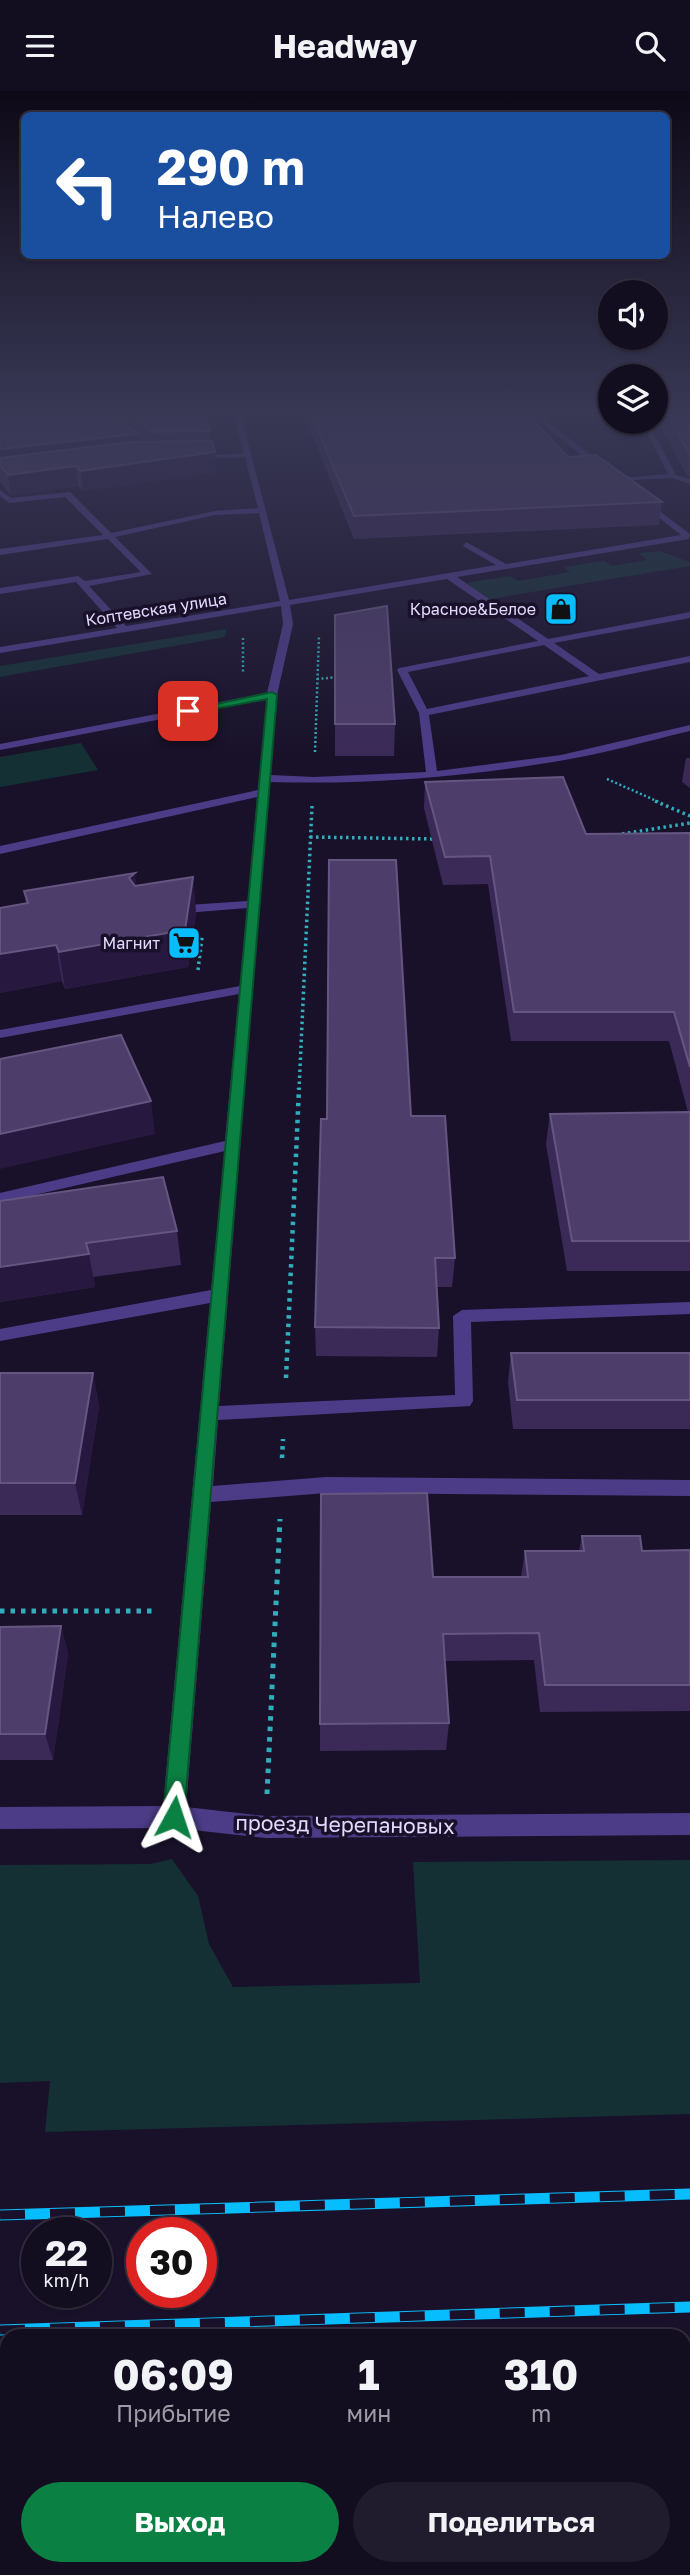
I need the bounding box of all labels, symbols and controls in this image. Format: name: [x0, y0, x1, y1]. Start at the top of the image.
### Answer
icon: menu: [21, 27, 59, 65]
text: Headway: [273, 27, 417, 65]
icon: search: [631, 27, 669, 65]
text: 290 m: [157, 137, 305, 196]
icon: left: [42, 140, 133, 231]
text: Налево: [157, 197, 274, 235]
map controls: [598, 280, 668, 434]
button: sound: [598, 280, 668, 350]
button: layers: [598, 364, 668, 434]
street label: Коптевская улица: [84, 588, 228, 630]
shop icon: Красное&Белое: [542, 590, 580, 628]
place label: Красное&Белое: [410, 599, 536, 619]
pin: [158, 681, 218, 741]
icon: arrive: [169, 692, 207, 730]
supermarket icon: Магнит: [165, 924, 203, 962]
place label: Магнит: [102, 933, 160, 953]
position arrow: [137, 1780, 211, 1854]
street label: проезд Черепановых: [235, 1809, 455, 1839]
speed limit sign: 30: [126, 2217, 217, 2308]
text: 22: [45, 2232, 88, 2274]
text: km/h: [44, 2269, 89, 2291]
text: 06:09: [113, 2349, 234, 2399]
text: 1: [358, 2349, 380, 2399]
text: 310: [504, 2349, 578, 2399]
text: Прибытие: [116, 2399, 231, 2427]
text: мин: [347, 2399, 391, 2427]
text: m: [531, 2399, 551, 2427]
button: Выход: [21, 2482, 339, 2562]
button: Поделиться: [353, 2482, 670, 2562]

